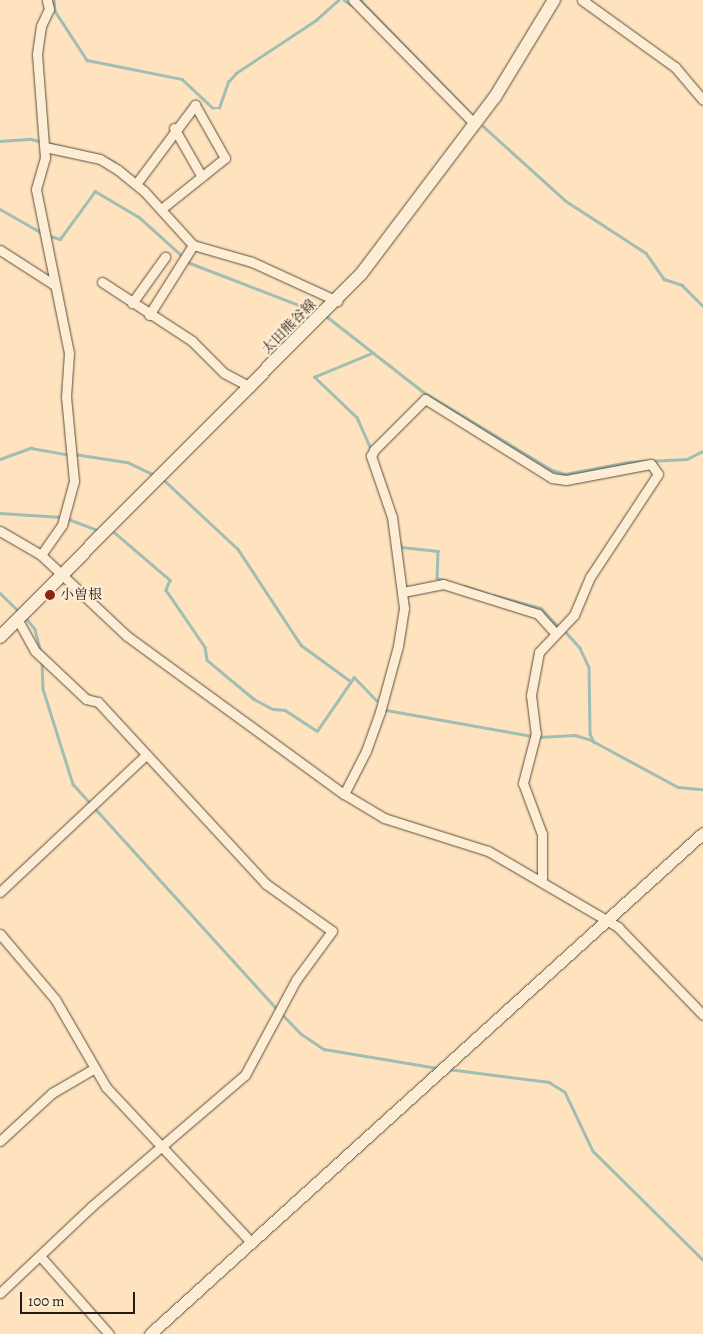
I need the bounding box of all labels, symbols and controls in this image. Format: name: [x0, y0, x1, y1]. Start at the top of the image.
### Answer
street label: 太田熊谷線: [258, 296, 320, 358]
place label: 小曽根: [60, 587, 102, 603]
marker: 小曽根: [44, 589, 56, 601]
scale bar: [22, 1282, 138, 1314]
text: 100 m: [28, 1291, 65, 1311]

